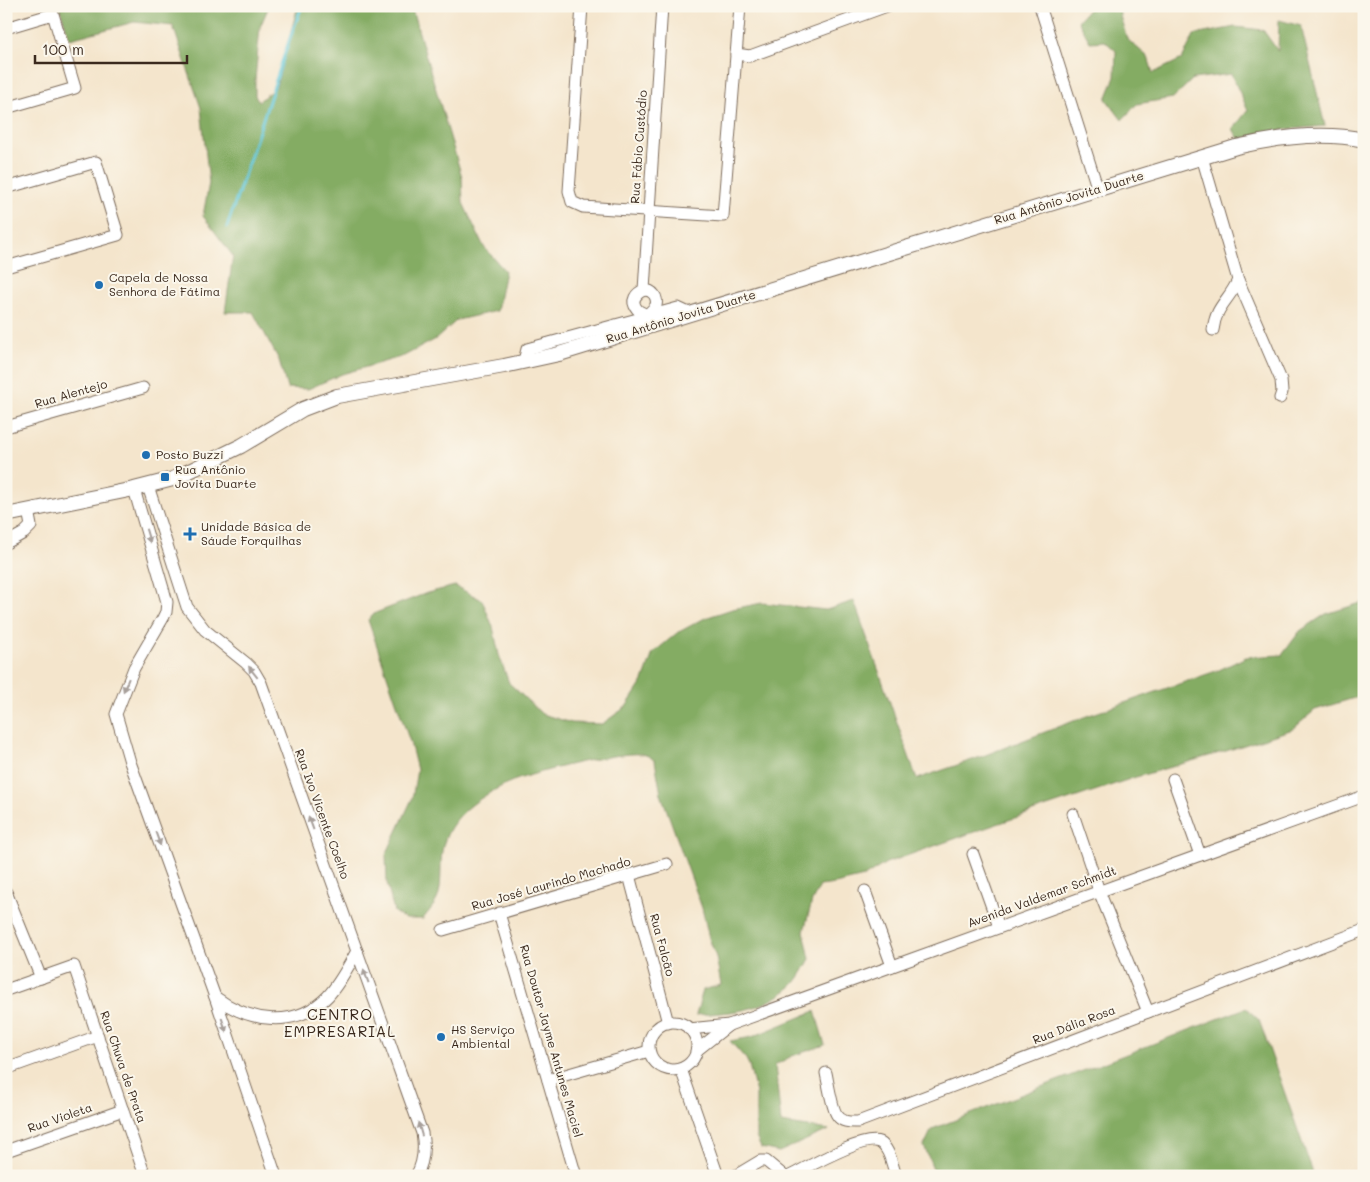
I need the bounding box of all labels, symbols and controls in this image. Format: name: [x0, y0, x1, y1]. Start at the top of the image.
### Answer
scale bar: [35, 32, 188, 64]
text: 100 m: [42, 39, 84, 59]
street label: Rua Fábio Custódio: [626, 90, 650, 204]
street label: Rua Antônio Jovita Duarte: [992, 167, 1145, 227]
place label: Capela de Nossa Senhora de Fátima: [109, 269, 220, 299]
marker: Capela de Nossa Senhora de Fátima: [93, 279, 105, 291]
street label: Rua Antônio Jovita Duarte: [604, 286, 757, 346]
street label: Rua Alentejo: [33, 375, 109, 411]
place label: Posto Buzzi: [156, 446, 224, 462]
marker: Posto Buzzi: [140, 449, 152, 461]
place label: Rua Antônio Jovita Duarte: [175, 461, 256, 491]
marker: Rua Antônio Jovita Duarte: [159, 471, 171, 483]
place label: Unidade Básica de Sáude Forquilhas: [201, 518, 311, 548]
marker: Unidade Básica de Sáude Forquilhas: [183, 527, 197, 541]
one-way arrow: [145, 528, 152, 543]
one-way arrow: [248, 665, 258, 678]
one-way arrow: [122, 678, 130, 693]
street label: Rua Ivo Vicente Coelho: [292, 746, 354, 881]
one-way arrow: [307, 815, 315, 830]
one-way arrow: [154, 832, 162, 847]
street label: Rua José Laurindo Machado: [469, 853, 632, 913]
street label: Avenida Valdemar Schmidt: [965, 862, 1118, 930]
street label: Rua Falcão: [647, 912, 679, 978]
street label: Rua Doutor Jayme Antunes Maciel: [517, 943, 587, 1139]
one-way arrow: [362, 968, 370, 983]
street label: Rua Dália Rosa: [1030, 1001, 1117, 1047]
district label: CENTRO EMPRESARIAL: [284, 1004, 396, 1041]
street label: Rua Chuva de Prata: [97, 1008, 151, 1125]
one-way arrow: [221, 1018, 229, 1033]
place label: HS Serviço Ambiental: [451, 1021, 515, 1051]
marker: HS Serviço Ambiental: [435, 1031, 447, 1043]
street label: Rua Violeta: [25, 1099, 94, 1136]
one-way arrow: [416, 1121, 424, 1136]

